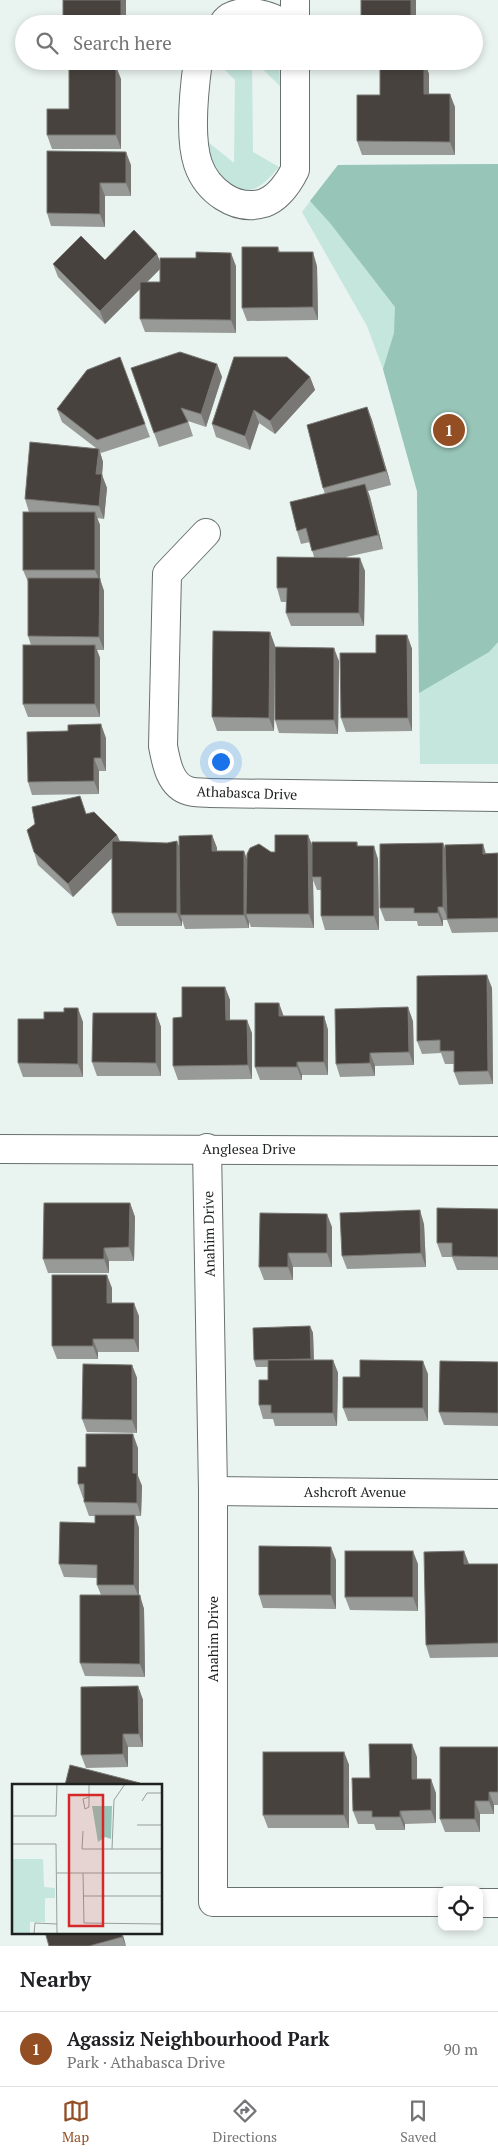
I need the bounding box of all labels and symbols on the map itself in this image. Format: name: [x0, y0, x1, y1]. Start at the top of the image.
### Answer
pin: 1: [433, 411, 465, 449]
your location: [208, 749, 234, 775]
street label: Athabasca Drive: [196, 781, 298, 804]
street label: Anglesea Drive: [202, 1139, 296, 1158]
street label: Anahim Drive: [198, 1191, 219, 1277]
street label: Ashcroft Avenue: [304, 1482, 406, 1501]
street label: Anahim Drive: [203, 1596, 222, 1682]
inset map: [12, 1784, 162, 1934]

